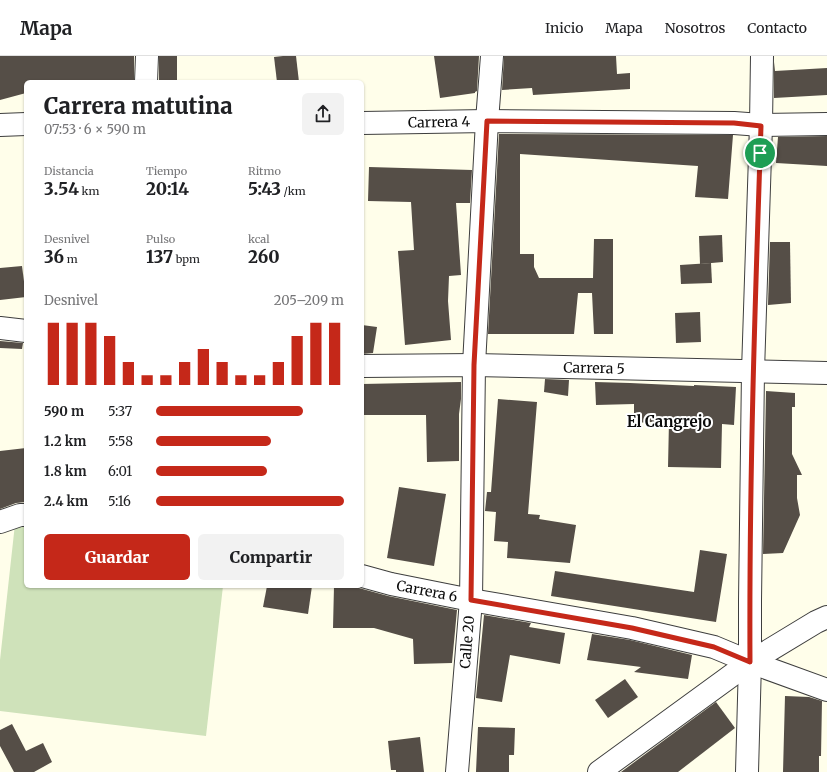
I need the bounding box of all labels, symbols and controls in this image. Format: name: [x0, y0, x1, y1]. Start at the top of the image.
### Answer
text: Mapa: [20, 16, 72, 40]
text: Inicio: [545, 19, 583, 37]
text: Mapa: [605, 19, 643, 37]
text: Nosotros: [665, 19, 725, 37]
text: Contacto: [747, 19, 807, 37]
text: Carrera matutina: [44, 92, 233, 120]
button: share: [302, 93, 344, 135]
street label: Carrera 4: [408, 112, 471, 132]
text: 07:53 · 6 × 590 m: [44, 121, 146, 138]
pin: [743, 136, 777, 170]
icon: arrive: [749, 142, 771, 164]
text: Distancia: [44, 164, 94, 178]
text: Tiempo: [146, 164, 187, 178]
text: Ritmo: [248, 164, 281, 178]
text: 3.54: [44, 178, 79, 200]
text: 20:14: [146, 178, 189, 200]
text: 5:43: [248, 178, 281, 200]
text: km: [79, 184, 99, 198]
text: /km: [281, 184, 306, 198]
text: Desnivel: [44, 232, 90, 246]
text: Pulso: [146, 232, 175, 246]
text: kcal: [248, 232, 270, 246]
text: 36: [44, 246, 64, 268]
text: 137: [146, 246, 173, 268]
text: 260: [248, 246, 280, 268]
text: m: [64, 252, 78, 266]
text: bpm: [173, 252, 200, 266]
text: Desnivel: [44, 292, 98, 309]
text: 205–209 m: [274, 292, 344, 309]
street label: Carrera 5: [563, 358, 625, 378]
text: 590 m: [44, 403, 84, 420]
text: 5:37: [108, 403, 132, 420]
district label: El Cangrejo: [627, 412, 711, 431]
text: 1.2 km: [44, 433, 86, 450]
text: 5:58: [108, 433, 133, 450]
text: 1.8 km: [44, 463, 87, 480]
text: 6:01: [108, 463, 132, 480]
text: 2.4 km: [44, 493, 88, 510]
text: 5:16: [108, 493, 131, 510]
button: Guardar: [44, 534, 190, 580]
button: Compartir: [198, 534, 344, 580]
street label: Carrera 6: [395, 576, 459, 606]
street label: Calle 20: [456, 615, 478, 669]

